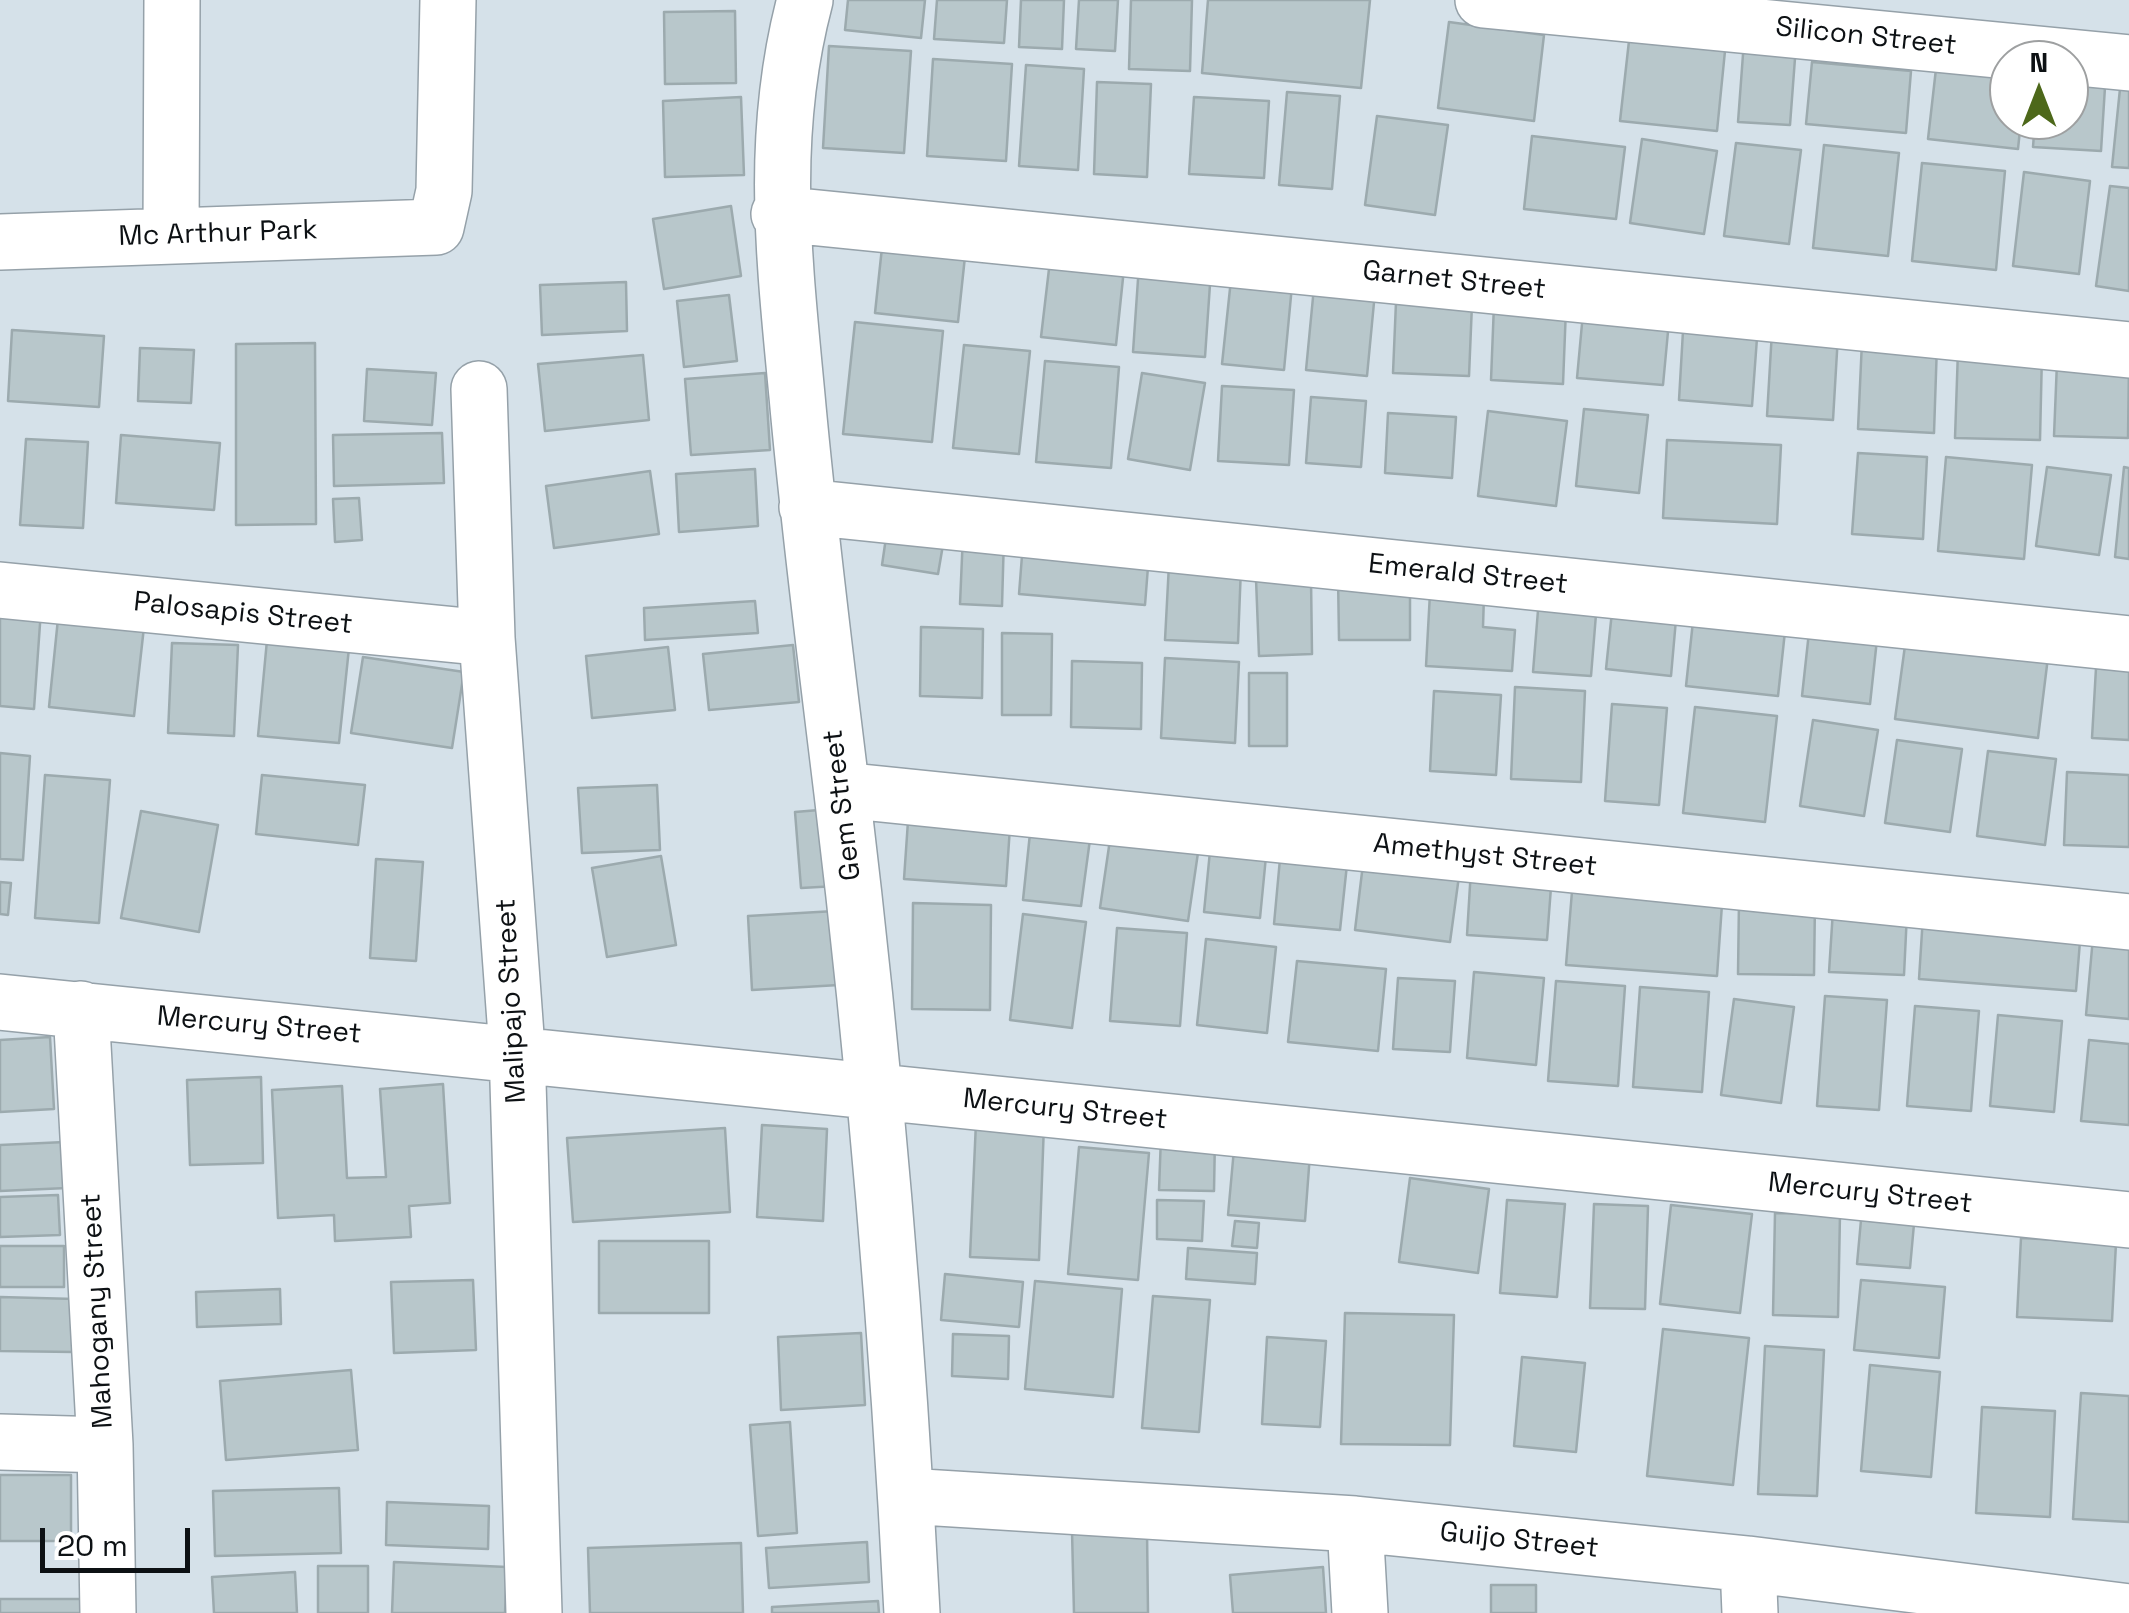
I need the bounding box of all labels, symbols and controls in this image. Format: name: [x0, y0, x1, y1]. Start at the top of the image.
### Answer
street label: Silicon Street: [1774, 11, 1958, 63]
north arrow: [1989, 40, 2089, 140]
text: N: [2030, 44, 2048, 80]
street label: Mc Arthur Park: [118, 214, 318, 254]
street label: Garnet Street: [1361, 255, 1547, 307]
street label: Emerald Street: [1367, 548, 1569, 602]
street label: Palosapis Street: [132, 586, 354, 642]
street label: Gem Street: [817, 728, 869, 882]
street label: Amethyst Street: [1371, 828, 1599, 884]
street label: Malipajo Street: [490, 898, 534, 1104]
street label: Mercury Street: [155, 1000, 363, 1052]
street label: Mercury Street: [961, 1083, 1169, 1137]
street label: Mercury Street: [1766, 1167, 1974, 1221]
street label: Mahogany Street: [75, 1192, 121, 1430]
scale bar: [45, 1508, 195, 1570]
street label: Guijo Street: [1438, 1516, 1600, 1566]
text: 20 m: [57, 1526, 128, 1565]

